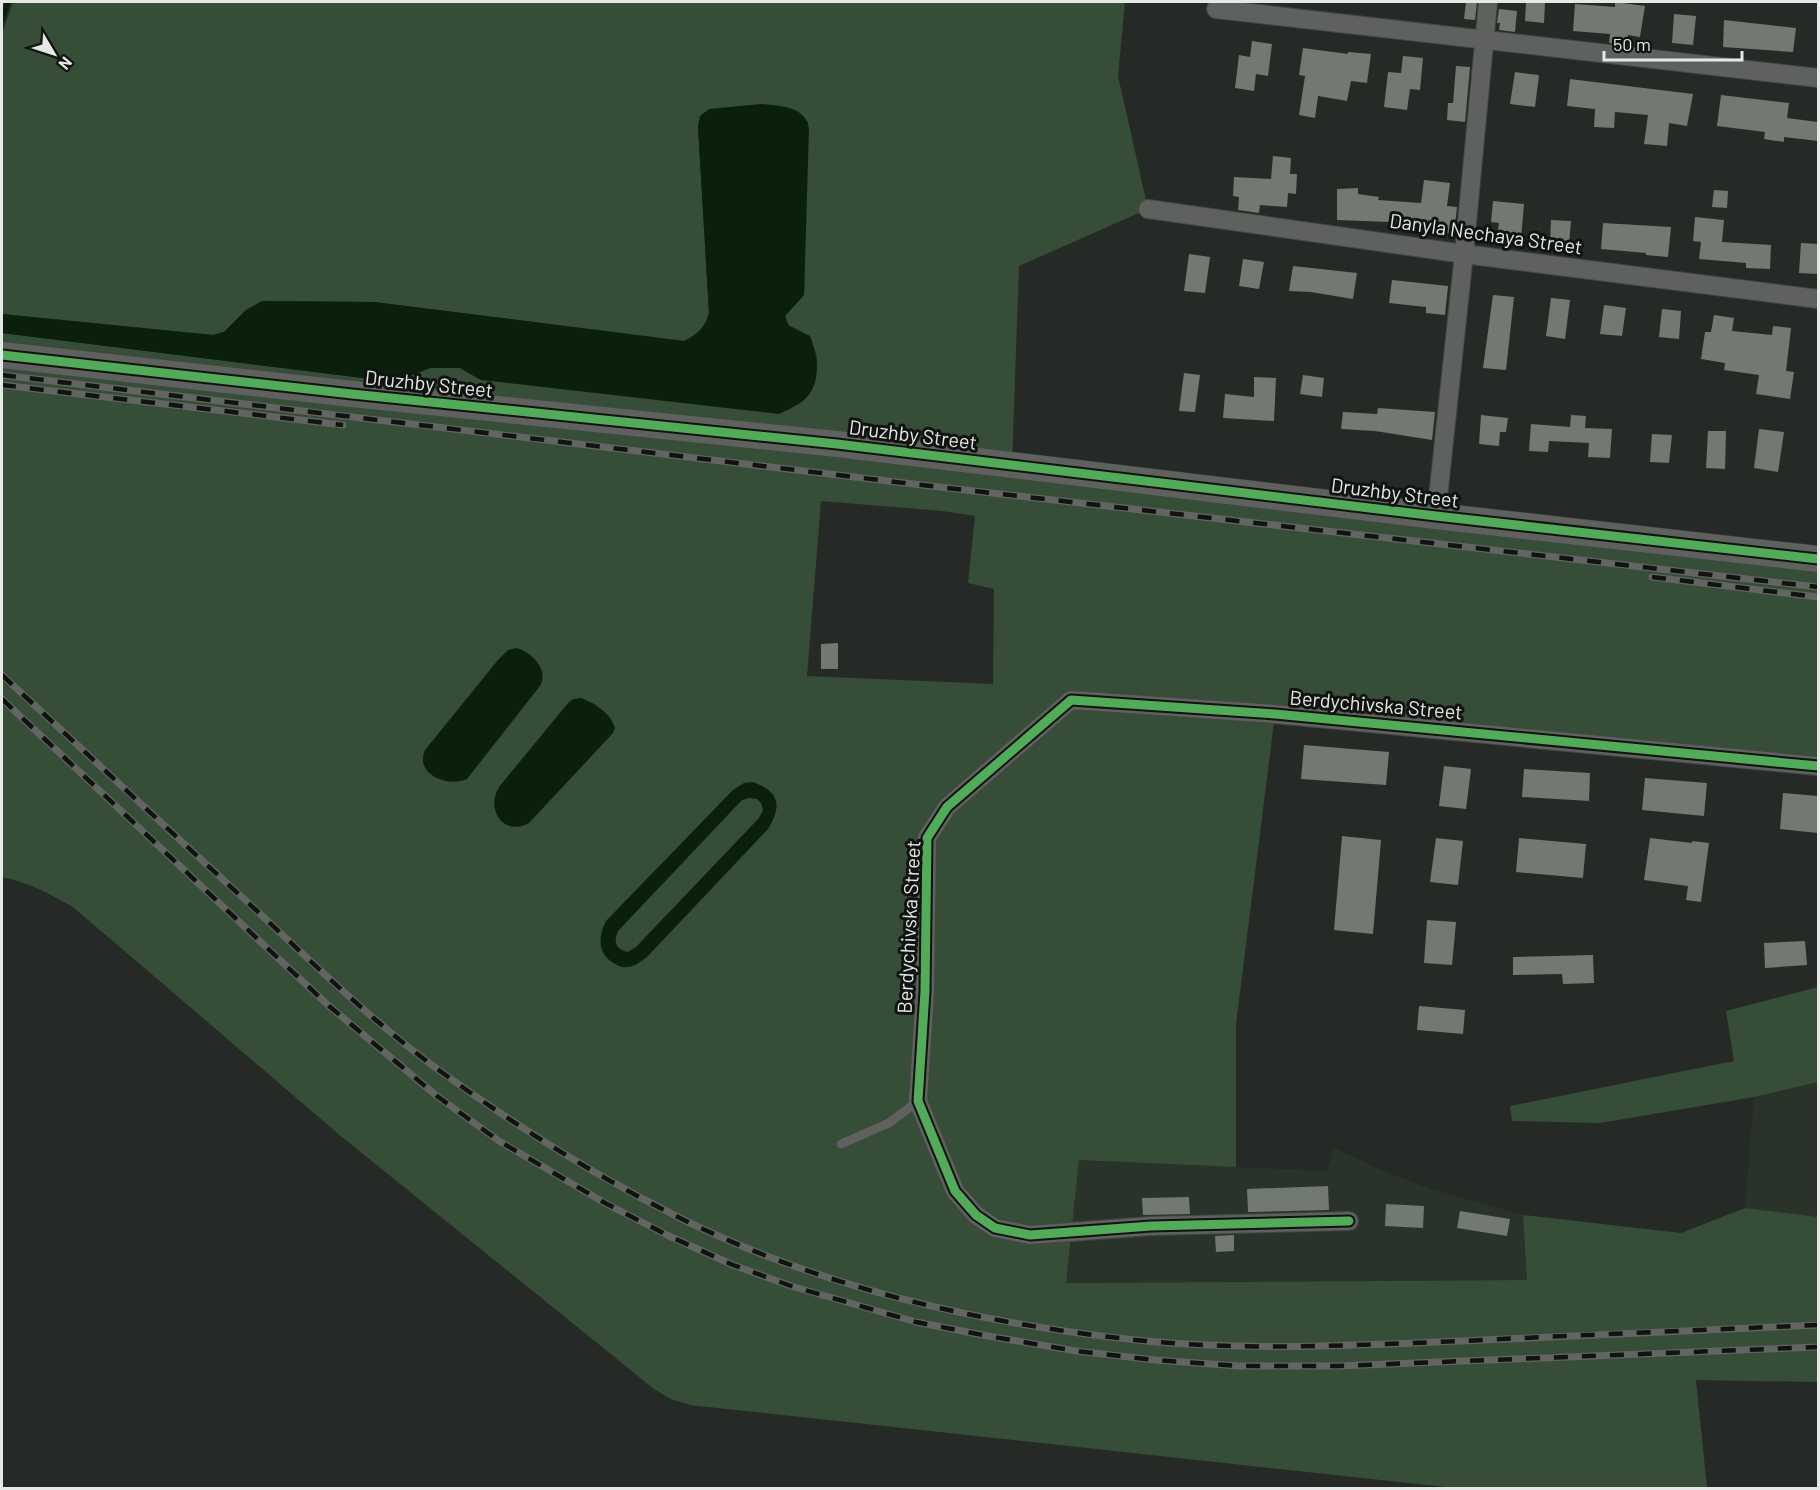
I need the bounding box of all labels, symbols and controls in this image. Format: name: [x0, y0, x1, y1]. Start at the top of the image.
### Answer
north arrow: [24, 24, 84, 84]
scale bar: [1604, 24, 1742, 62]
text: 50 m: [1613, 33, 1651, 55]
text: N: [55, 54, 77, 74]
street label: Danyla Nechaya Street: [1388, 208, 1584, 258]
street label: Druzhby Street: [364, 364, 494, 402]
street label: Druzhby Street: [848, 414, 978, 454]
street label: Druzhby Street: [1330, 472, 1460, 512]
street label: Berdychivska Street: [1289, 684, 1464, 724]
street label: Berdychivska Street: [891, 840, 925, 1014]

